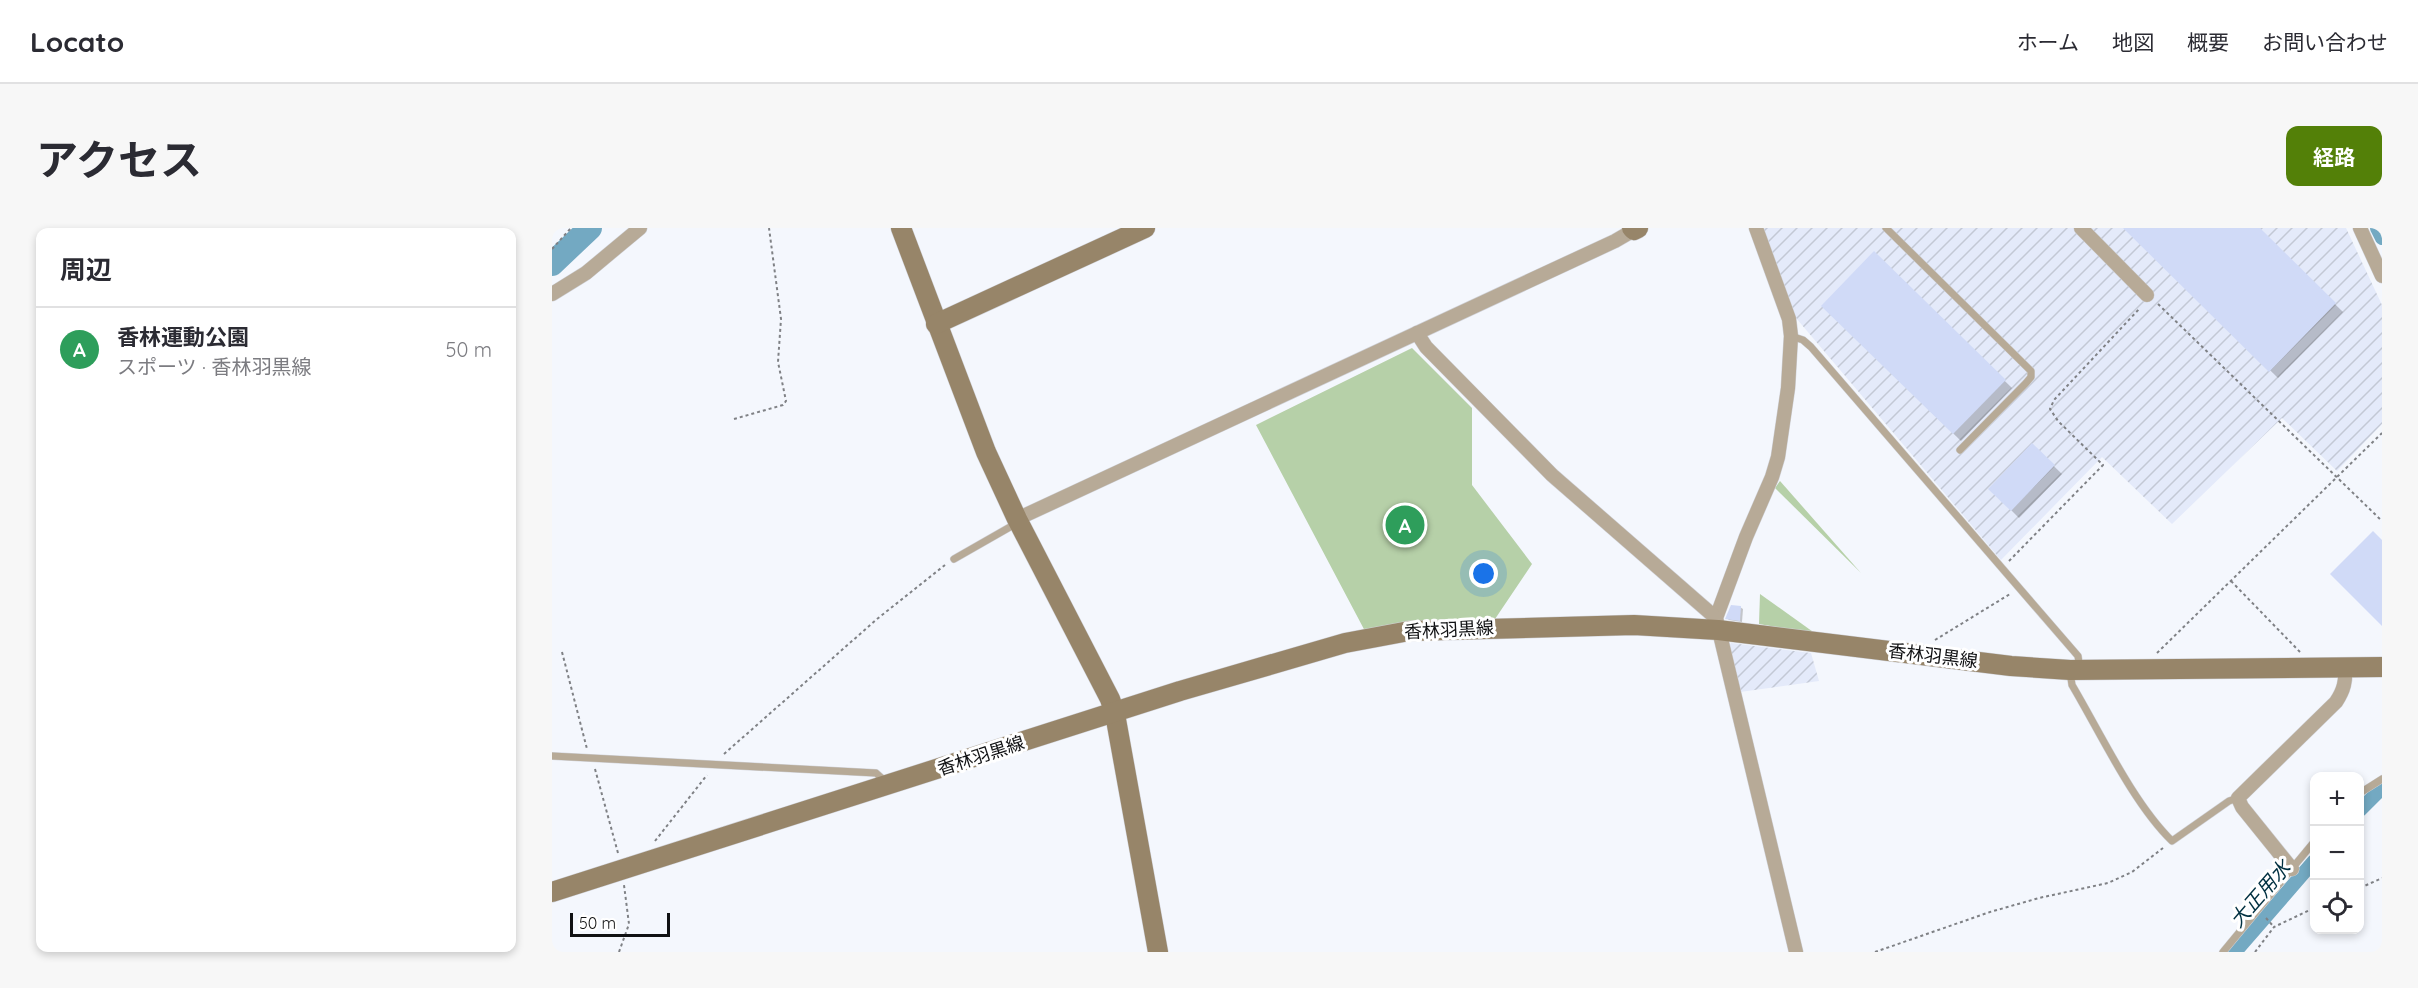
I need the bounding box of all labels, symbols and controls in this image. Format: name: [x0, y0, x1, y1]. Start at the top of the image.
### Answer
text: Locato: [30, 24, 124, 59]
text: ホーム: [2017, 29, 2079, 55]
text: 地図: [2112, 29, 2154, 55]
text: 概要: [2187, 29, 2229, 55]
text: お問い合わせ: [2262, 29, 2388, 55]
button: 経路: [2286, 126, 2382, 186]
text: アクセス: [36, 133, 202, 186]
text: 周辺: [60, 253, 112, 286]
text: 香林運動公園: [117, 323, 249, 351]
text: A: [73, 337, 86, 362]
text: 50 m: [446, 337, 492, 362]
text: スポーツ · 香林羽黒線: [117, 354, 311, 379]
pin: A: [1386, 502, 1424, 548]
your location: [1469, 559, 1498, 588]
street label: 香林羽黒線: [1403, 616, 1495, 643]
street label: 香林羽黒線: [1887, 639, 1979, 672]
street label: 香林羽黒線: [934, 731, 1027, 780]
map controls: [2310, 772, 2364, 934]
button: +: [2310, 772, 2364, 826]
button: −: [2310, 826, 2364, 880]
water label: 大正用水: [2224, 854, 2297, 932]
button: locate: [2310, 880, 2364, 934]
scale bar: [570, 910, 670, 938]
text: 50 m: [579, 913, 616, 933]

